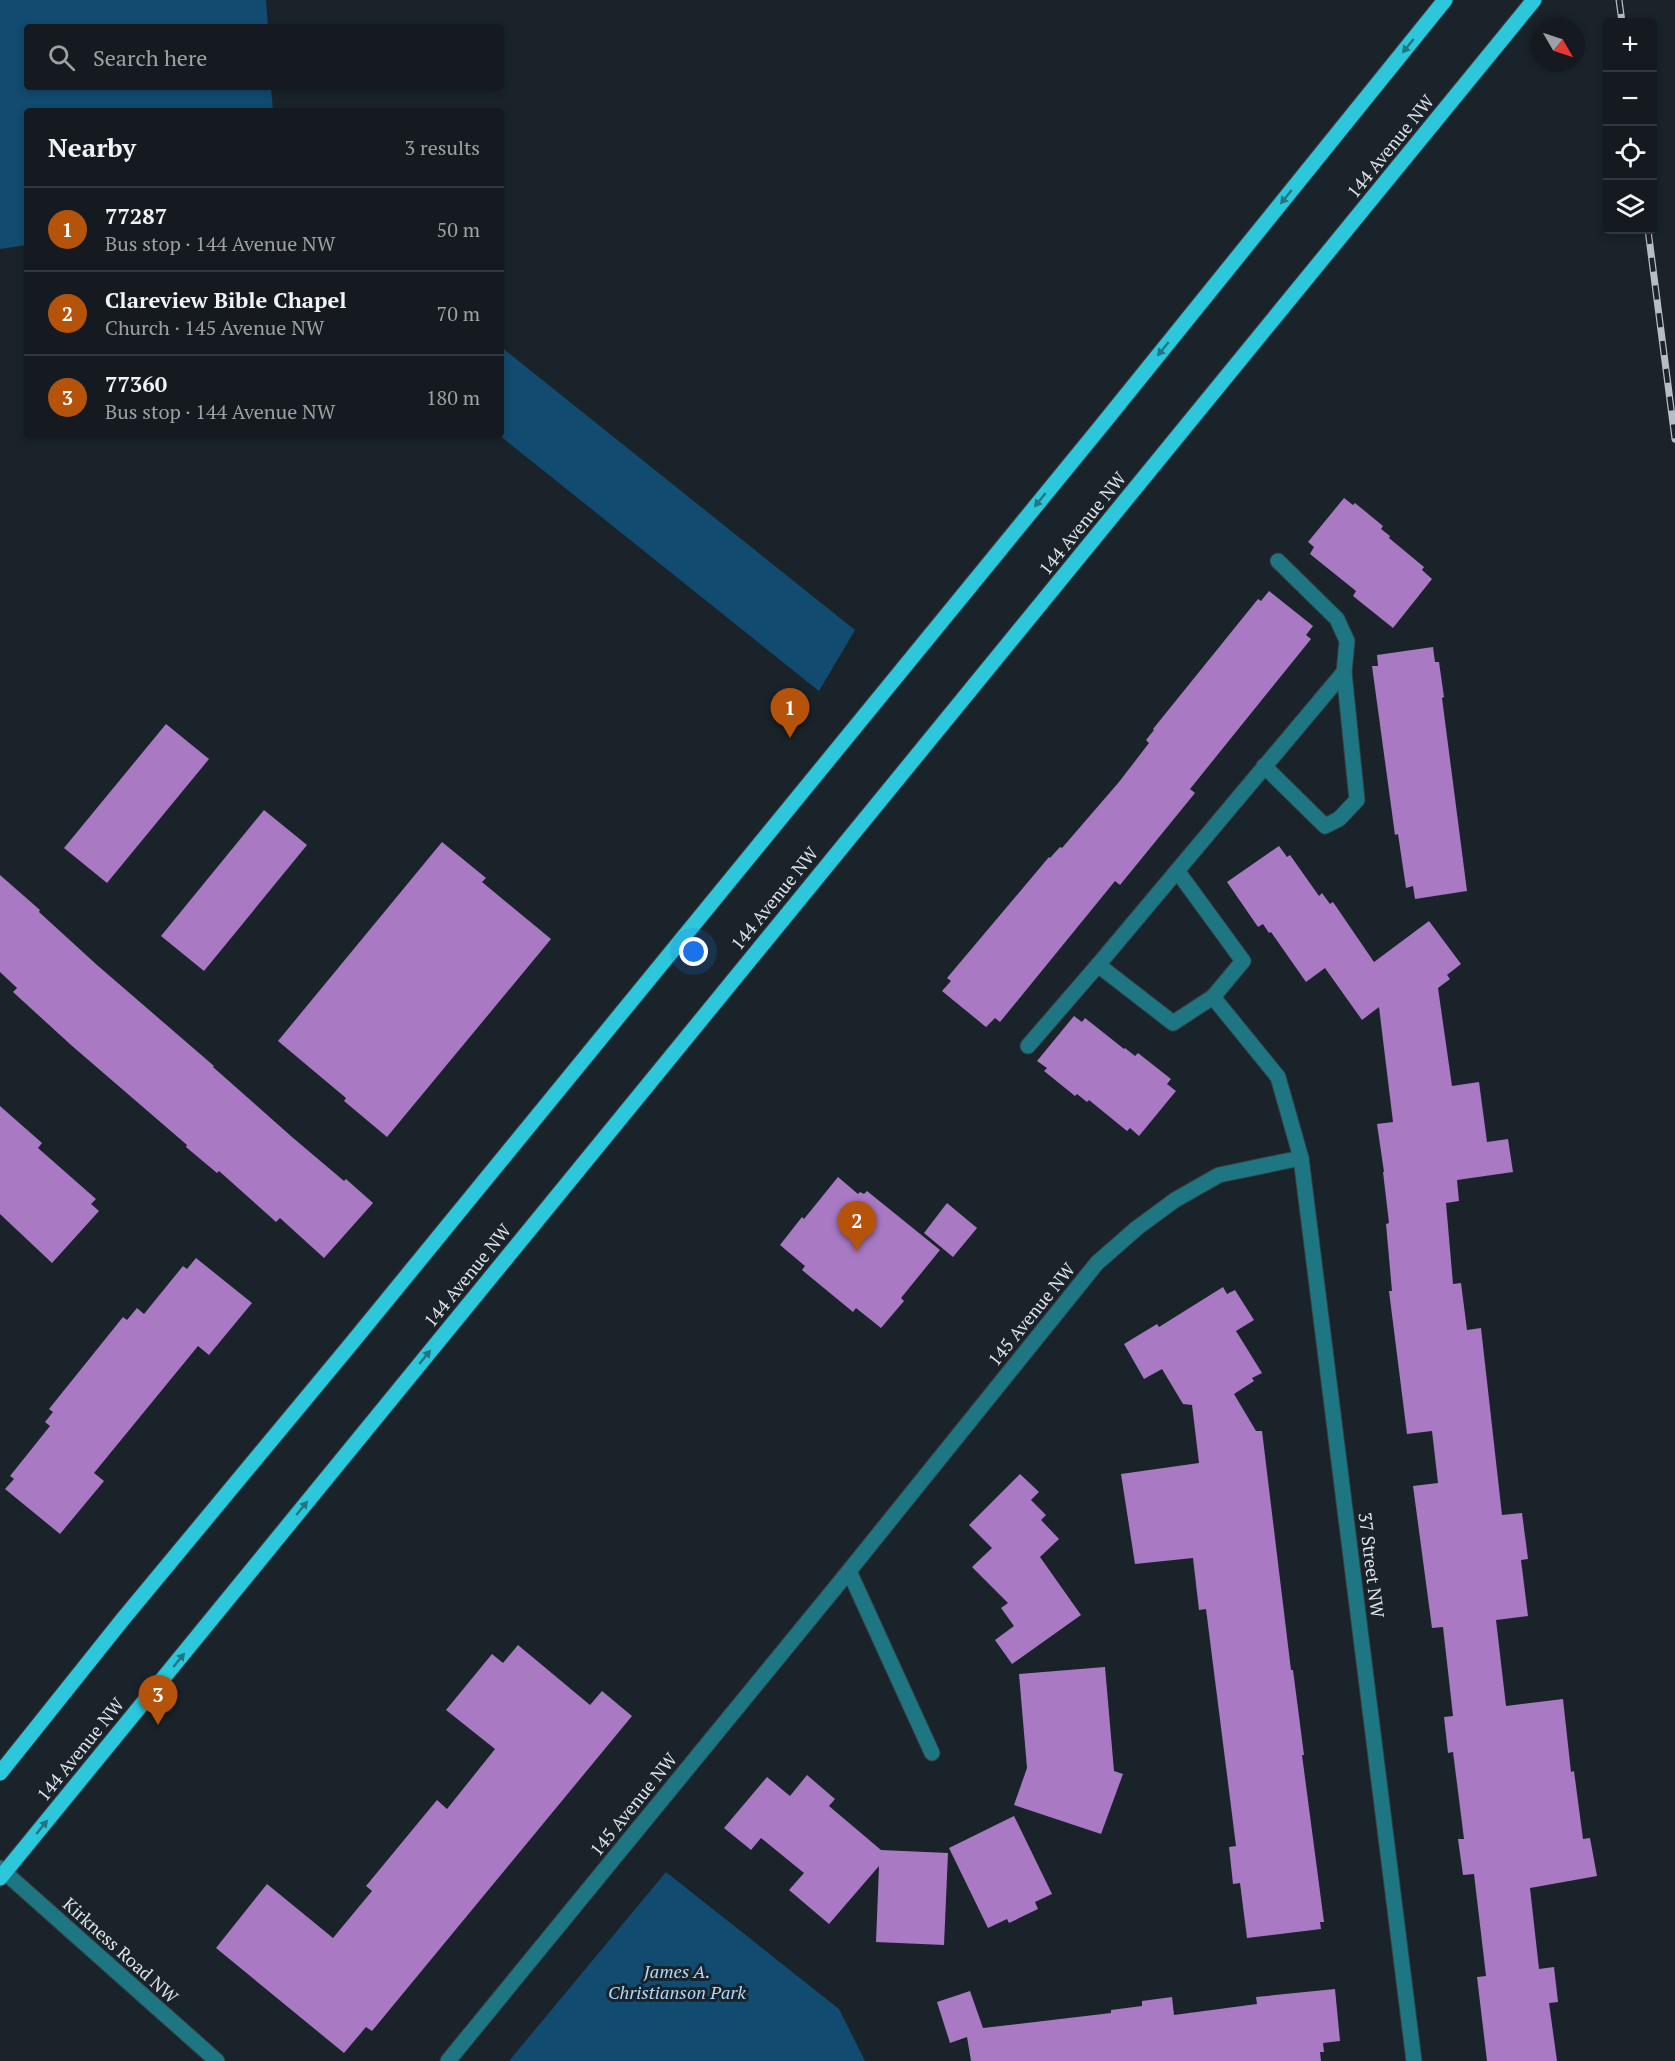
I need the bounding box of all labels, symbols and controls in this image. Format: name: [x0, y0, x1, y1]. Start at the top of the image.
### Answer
north arrow: [1531, 18, 1585, 72]
map controls: [1603, 18, 1657, 234]
button: +: [1603, 18, 1657, 72]
search box: [24, 24, 504, 90]
one-way arrow: [1403, 38, 1415, 53]
icon: search: [45, 41, 78, 74]
text: Search here: [93, 43, 207, 72]
button: −: [1603, 72, 1657, 126]
street label: 144 Avenue NW: [1341, 89, 1439, 203]
button: locate: [1603, 126, 1657, 180]
text: Nearby: [48, 130, 136, 164]
text: 3 results: [405, 134, 480, 161]
button: layers: [1603, 180, 1657, 234]
one-way arrow: [1279, 189, 1292, 205]
text: 77287: [105, 201, 167, 230]
text: 1: [62, 216, 73, 243]
text: 50 m: [437, 216, 480, 243]
text: Bus stop · 144 Avenue NW: [105, 230, 335, 257]
text: Clareview Bible Chapel: [105, 285, 347, 314]
text: 2: [62, 300, 73, 327]
text: 70 m: [437, 300, 480, 327]
text: Church · 145 Avenue NW: [105, 314, 324, 341]
one-way arrow: [1157, 341, 1170, 356]
text: 77360: [105, 369, 167, 398]
text: 3: [62, 384, 73, 411]
text: 180 m: [426, 384, 480, 411]
text: Bus stop · 144 Avenue NW: [105, 398, 335, 425]
street label: 144 Avenue NW: [1033, 466, 1131, 580]
one-way arrow: [1034, 492, 1047, 507]
pin: 1: [770, 688, 810, 738]
street label: 144 Avenue NW: [725, 841, 823, 955]
your location: [679, 937, 708, 966]
pin: 2: [838, 1202, 876, 1251]
street label: 144 Avenue NW: [418, 1218, 516, 1332]
street label: 145 Avenue NW: [982, 1257, 1080, 1371]
one-way arrow: [418, 1350, 431, 1365]
one-way arrow: [295, 1501, 308, 1516]
street label: 37 Street NW: [1354, 1511, 1390, 1619]
one-way arrow: [172, 1652, 184, 1667]
pin: 3: [138, 1676, 178, 1725]
street label: 144 Avenue NW: [31, 1692, 129, 1806]
street label: 145 Avenue NW: [584, 1747, 682, 1861]
one-way arrow: [36, 1819, 49, 1835]
street label: Kirkness Road NW: [58, 1892, 184, 2008]
park label: James A. Christianson Park: [608, 1959, 746, 2004]

